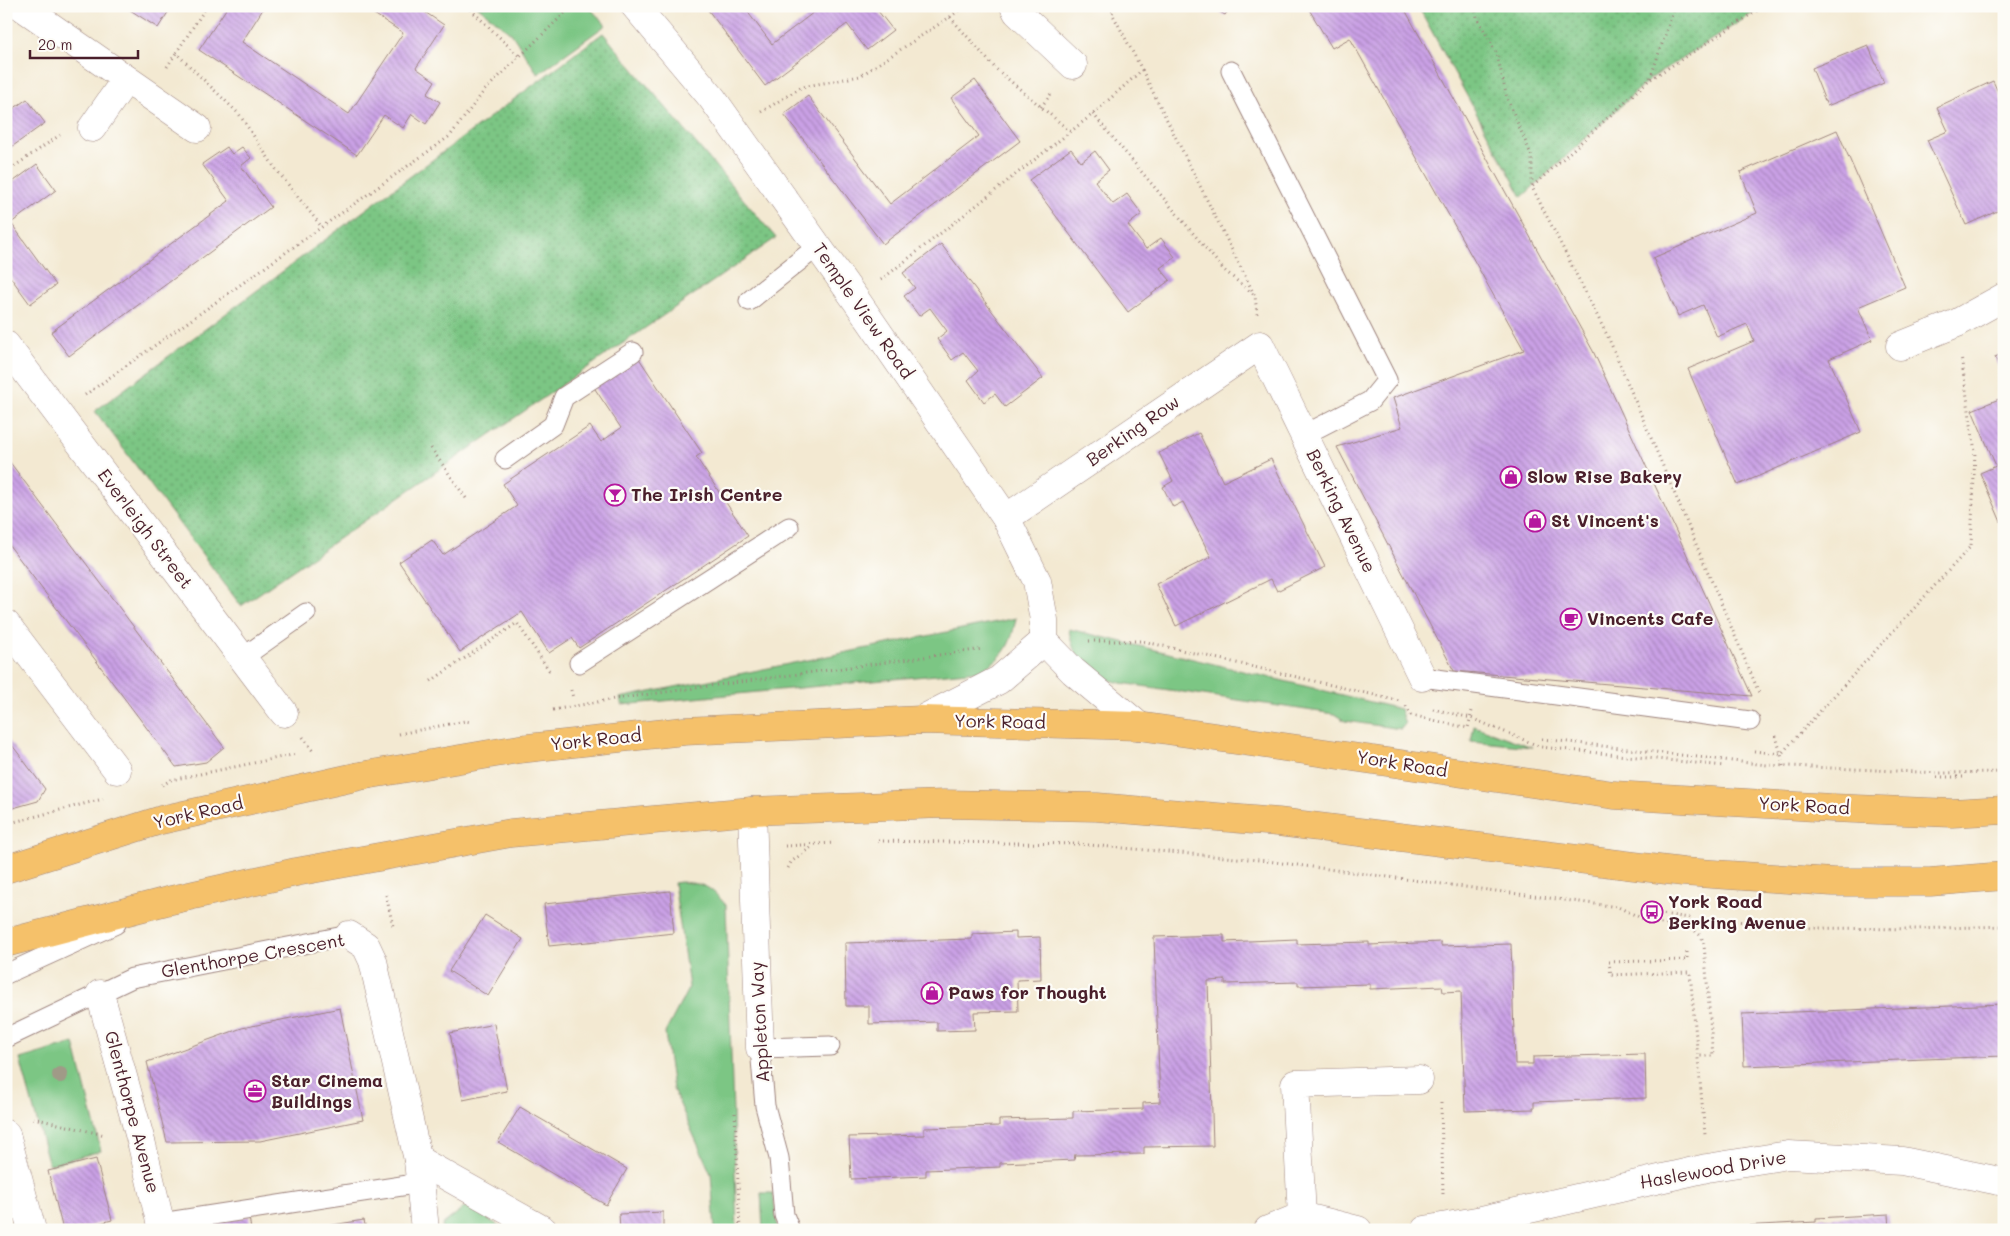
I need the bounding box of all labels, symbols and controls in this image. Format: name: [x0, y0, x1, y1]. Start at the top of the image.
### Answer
scale bar: [30, 28, 138, 60]
text: 20 m: [38, 34, 72, 54]
street label: Temple View Road: [808, 238, 920, 383]
street label: Berking Row: [1081, 389, 1184, 471]
street label: Berking Avenue: [1302, 445, 1382, 576]
street label: Everleigh Street: [93, 463, 199, 593]
place label: Slow Rise Bakery: [1527, 464, 1682, 488]
shop icon: Slow Rise Bakery: [1499, 465, 1523, 489]
place label: The Irish Centre: [631, 482, 783, 506]
bar icon: The Irish Centre: [603, 483, 627, 507]
place label: St Vincent's: [1551, 508, 1659, 532]
shop icon: St Vincent's: [1523, 509, 1547, 533]
place label: Vincents Cafe: [1587, 606, 1714, 630]
cafe icon: Vincents Cafe: [1559, 607, 1583, 631]
street label: York Road: [954, 708, 1046, 734]
street label: York Road: [549, 722, 643, 756]
street label: York Road: [1355, 744, 1449, 782]
street label: York Road: [150, 790, 245, 834]
street label: York Road: [1758, 791, 1850, 819]
place label: York Road Berking Avenue: [1668, 889, 1806, 934]
bus stop icon: York Road Berking Avenue: [1640, 900, 1664, 924]
street label: Glenthorpe Crescent: [159, 927, 347, 983]
street label: Appleton Way: [744, 961, 774, 1083]
place label: Paws for Thought: [948, 980, 1107, 1004]
shop icon: Paws for Thought: [920, 981, 944, 1005]
street label: Glenthorpe Avenue: [100, 1028, 166, 1196]
place label: Star Cinema Buildings: [271, 1068, 383, 1113]
office icon: Star Cinema Buildings: [243, 1079, 267, 1103]
street label: Haslewood Drive: [1638, 1144, 1788, 1194]

